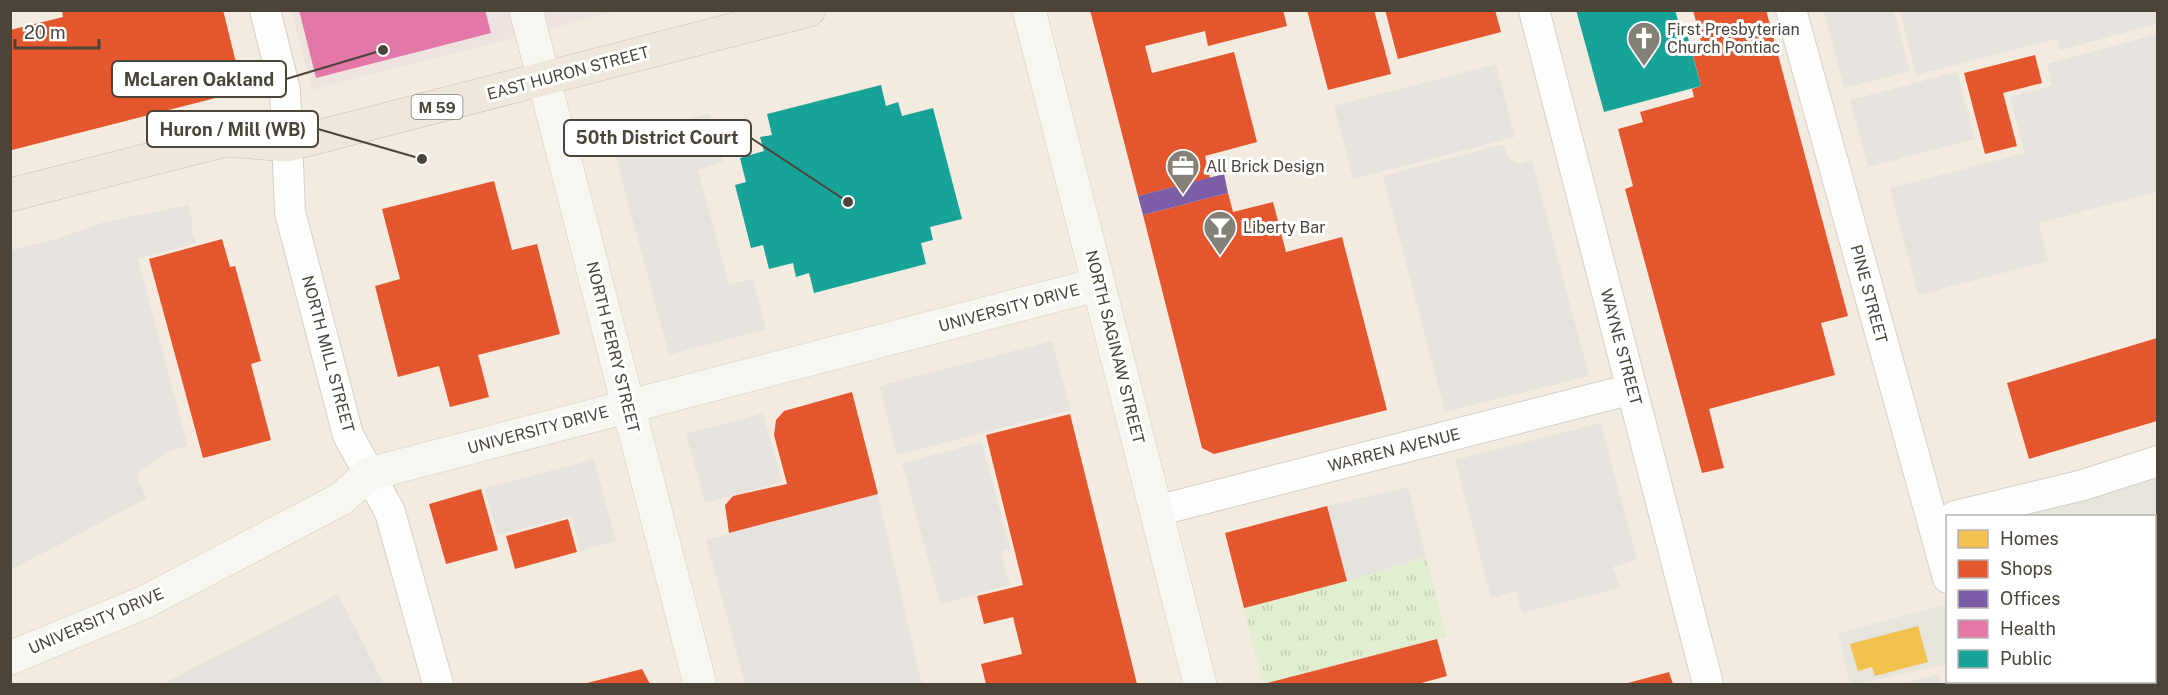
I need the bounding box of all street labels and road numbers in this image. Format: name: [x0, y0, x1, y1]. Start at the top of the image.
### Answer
street label: EAST HURON STREET: [485, 42, 652, 104]
road number: M 59: [412, 95, 462, 119]
street label: PINE STREET: [1847, 243, 1891, 346]
street label: NORTH SAGINAW STREET: [1082, 248, 1148, 446]
street label: NORTH PERRY STREET: [583, 259, 644, 435]
street label: NORTH MILL STREET: [298, 273, 358, 435]
street label: UNIVERSITY DRIVE: [936, 280, 1082, 336]
street label: WAYNE STREET: [1596, 287, 1646, 408]
street label: UNIVERSITY DRIVE: [465, 402, 611, 458]
street label: WARREN AVENUE: [1326, 424, 1462, 476]
street label: UNIVERSITY DRIVE: [26, 584, 166, 658]

